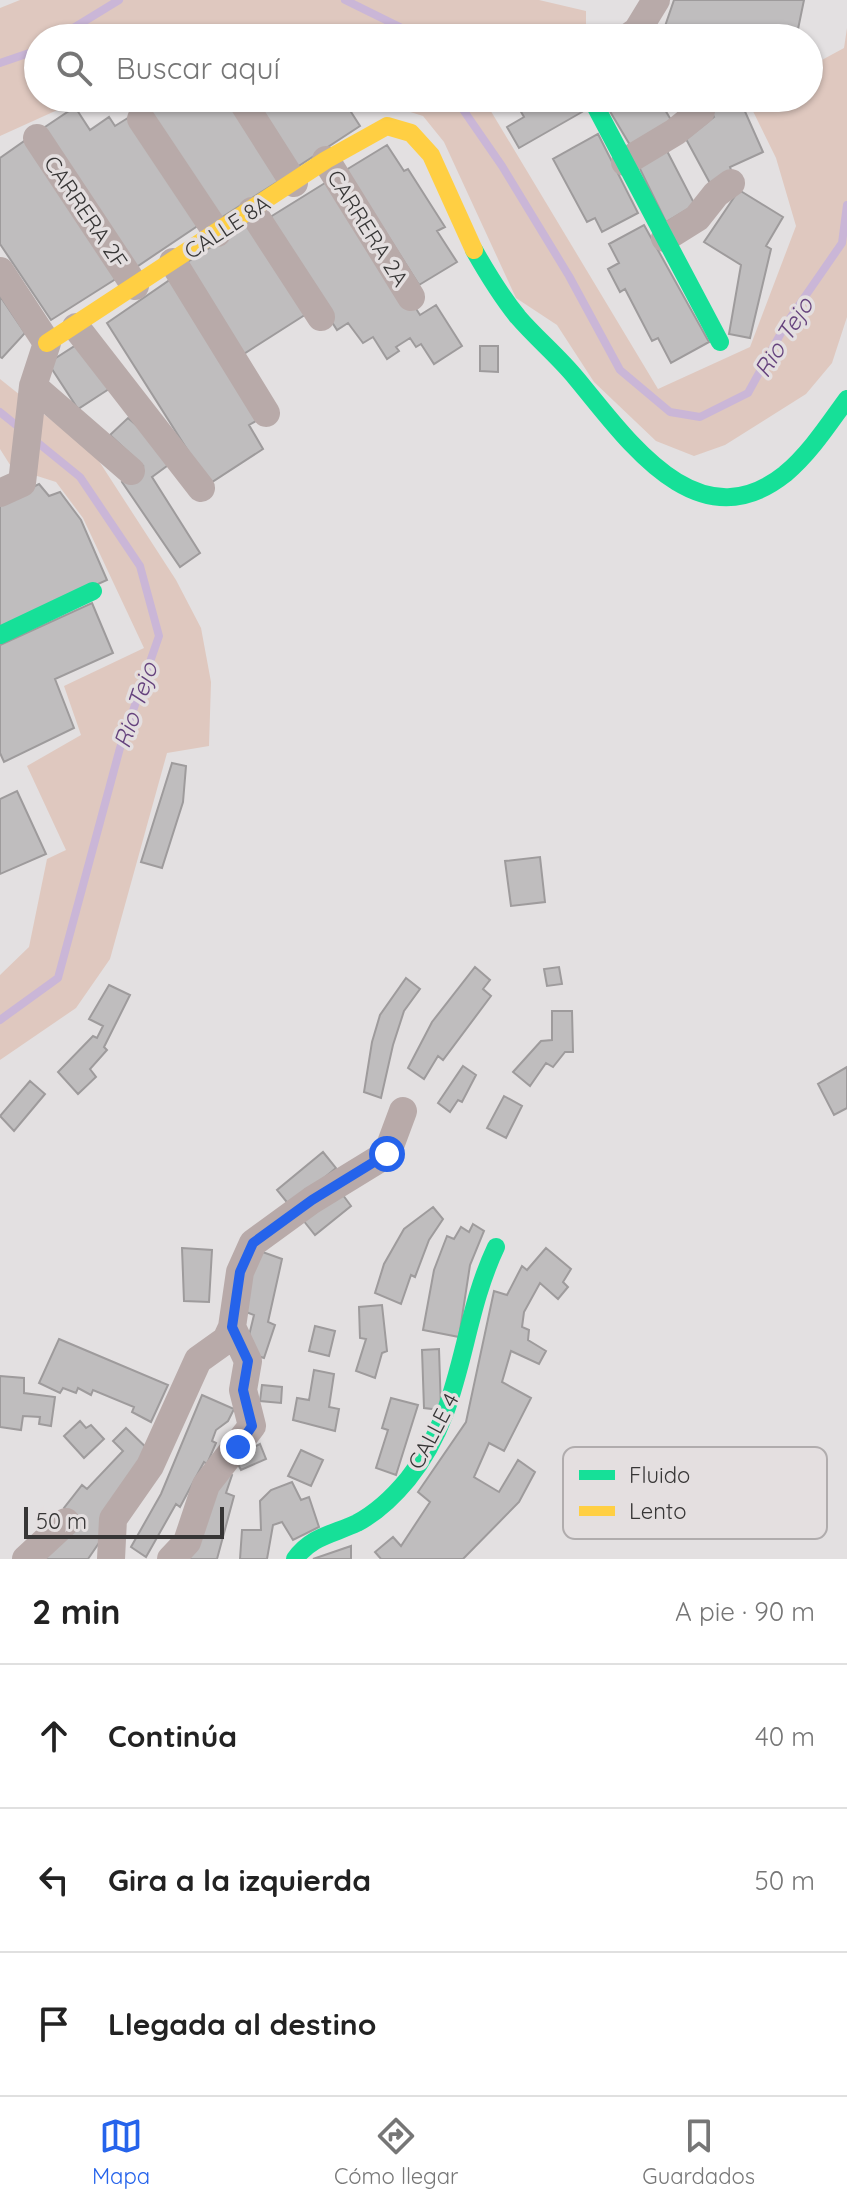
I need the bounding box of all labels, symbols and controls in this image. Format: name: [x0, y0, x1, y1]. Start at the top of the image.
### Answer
search box: [24, 24, 823, 112]
icon: search: [52, 46, 96, 90]
text: Buscar aquí: [116, 49, 280, 87]
street label: CARRERA 2F: [38, 150, 134, 274]
street label: CARRERA 2A: [321, 165, 415, 291]
street label: CALLE 8A: [179, 189, 275, 265]
water label: Rio Tejo: [747, 290, 820, 382]
water label: Rio Tejo: [106, 657, 164, 752]
route start: [369, 1136, 405, 1172]
street label: CALLE 4: [401, 1388, 465, 1474]
route end: [220, 1429, 256, 1465]
legend: [563, 1447, 827, 1539]
text: Fluido: [629, 1461, 690, 1489]
text: Lento: [629, 1497, 687, 1525]
scale bar: [24, 1503, 224, 1539]
text: 50 m: [36, 1507, 87, 1535]
text: 2 min: [32, 1590, 121, 1633]
text: A pie · 90 m: [675, 1595, 815, 1628]
icon: ahead: [32, 1714, 76, 1758]
text: Continúa: [108, 1717, 237, 1755]
text: 40 m: [755, 1720, 815, 1753]
icon: left: [32, 1858, 76, 1902]
text: Gira a la izquierda: [108, 1861, 371, 1899]
text: 50 m: [755, 1864, 815, 1897]
icon: arrive: [32, 2002, 76, 2046]
text: Llegada al destino: [108, 2005, 376, 2043]
tab: Mapa: [92, 2114, 150, 2190]
tab: Cómo llegar: [334, 2114, 459, 2190]
tab: Guardados: [642, 2114, 755, 2190]

